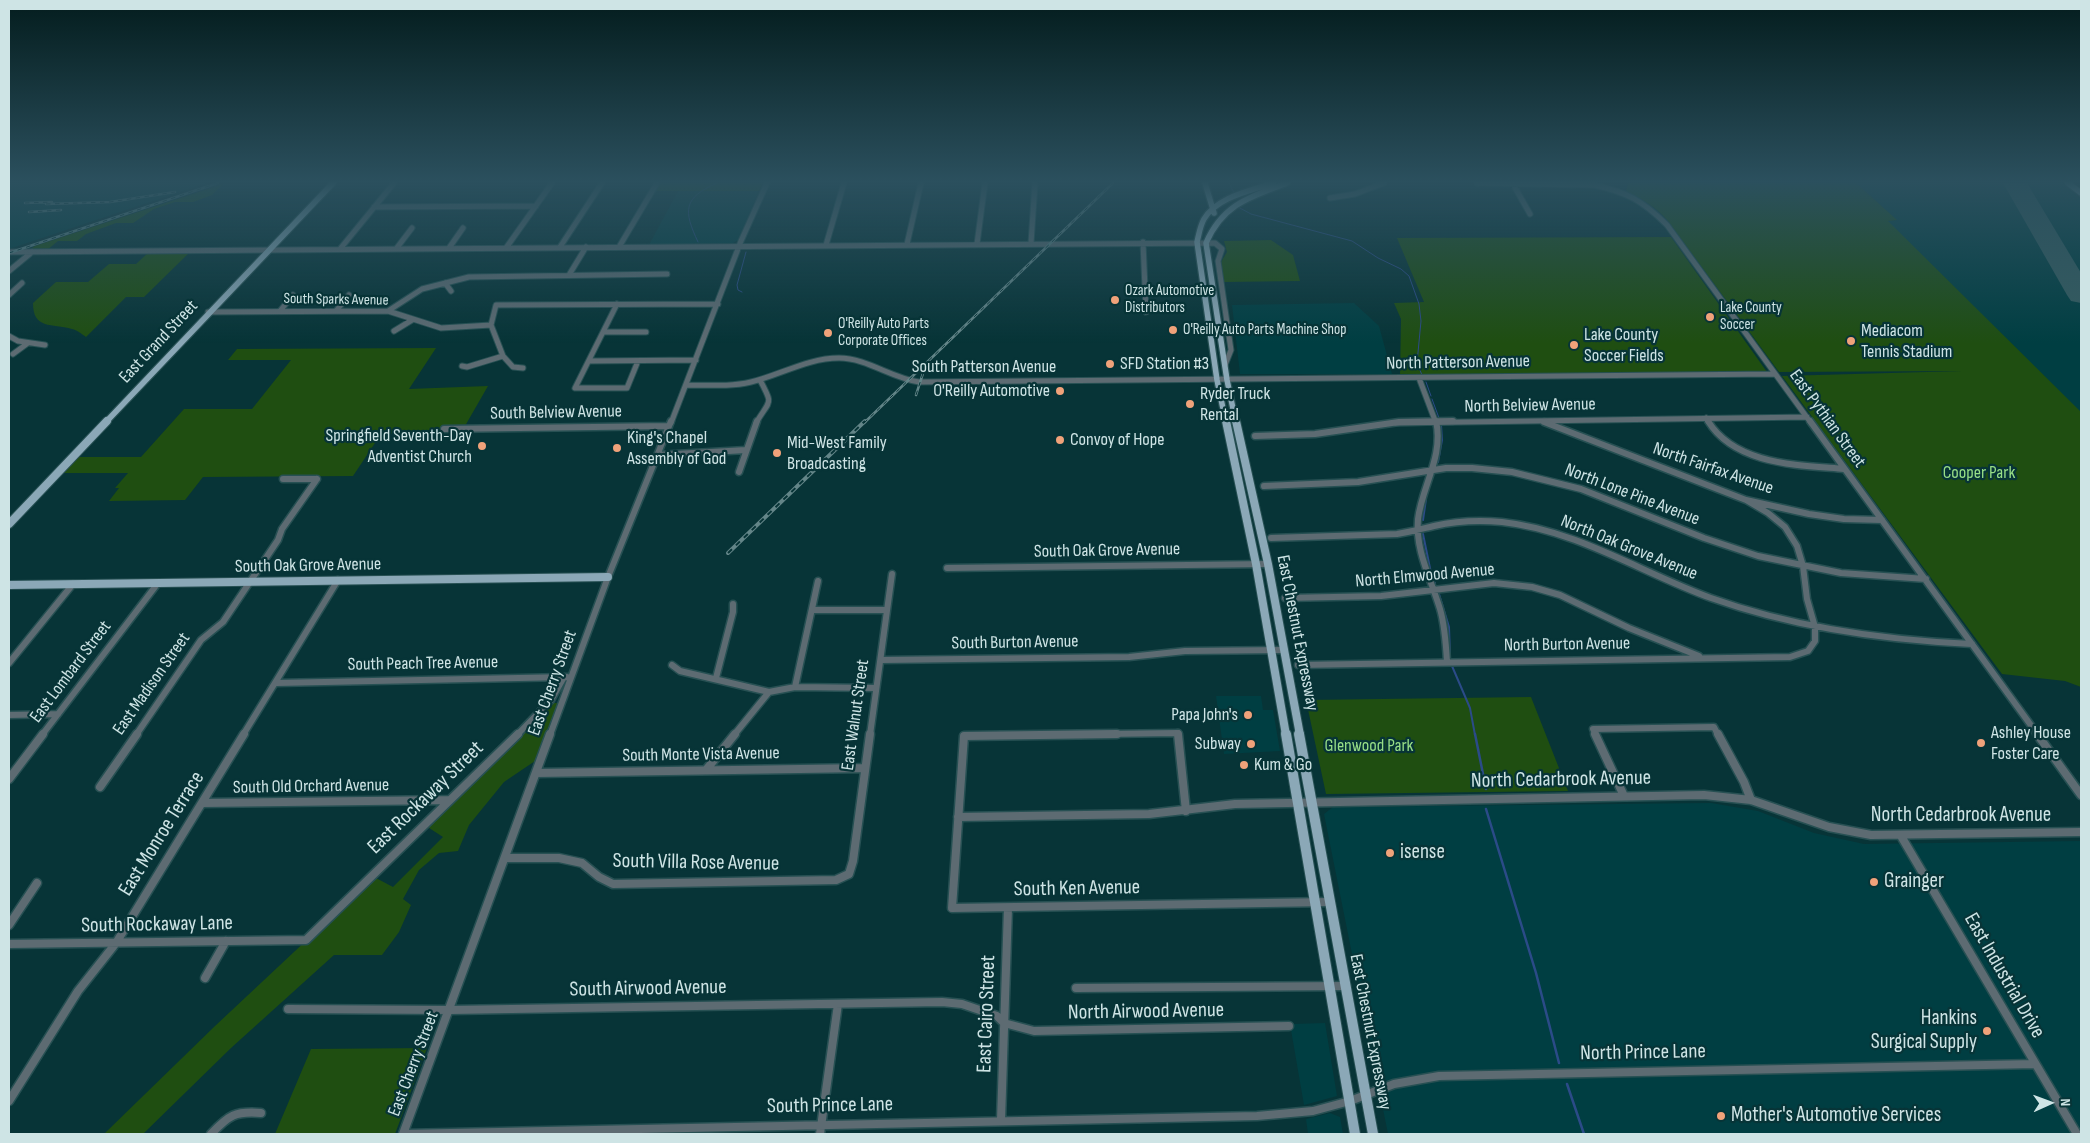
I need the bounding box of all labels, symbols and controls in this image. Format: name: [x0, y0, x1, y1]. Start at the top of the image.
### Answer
place label: Ozark Automotive Distributors: [1125, 282, 1214, 317]
street label: South Sparks Avenue: [283, 290, 389, 310]
marker: Ozark Automotive Distributors: [1109, 294, 1121, 306]
street label: East Grand Street: [115, 296, 203, 388]
place label: Lake County Soccer: [1720, 299, 1782, 334]
marker: Lake County Soccer: [1704, 311, 1716, 323]
place label: O'Reilly Auto Parts Corporate Offices: [838, 315, 929, 350]
place label: Mediacom Tennis Stadium: [1861, 320, 1952, 362]
place label: O'Reilly Auto Parts Machine Shop: [1183, 321, 1346, 339]
marker: O'Reilly Auto Parts Machine Shop: [1167, 324, 1179, 336]
place label: Lake County Soccer Fields: [1584, 324, 1664, 366]
marker: O'Reilly Auto Parts Corporate Offices: [822, 327, 834, 339]
marker: Mediacom Tennis Stadium: [1845, 335, 1857, 347]
marker: Lake County Soccer Fields: [1568, 339, 1580, 351]
street label: North Patterson Avenue: [1386, 351, 1530, 375]
place label: SFD Station #3: [1120, 353, 1209, 375]
street label: South Patterson Avenue: [912, 356, 1056, 378]
marker: SFD Station #3: [1104, 358, 1116, 370]
street label: East Pythian Street: [1784, 366, 1870, 472]
place label: O'Reilly Automotive: [933, 380, 1050, 402]
place label: Ryder Truck Rental: [1200, 383, 1270, 426]
marker: O'Reilly Automotive: [1054, 385, 1066, 397]
street label: North Belview Avenue: [1464, 394, 1596, 418]
marker: Ryder Truck Rental: [1184, 398, 1196, 410]
street label: South Belview Avenue: [490, 401, 622, 425]
place label: Springfield Seventh-Day Adventist Church: [326, 425, 472, 468]
place label: King's Chapel Assembly of God: [627, 427, 726, 469]
place label: Convoy of Hope: [1070, 429, 1164, 451]
place label: Mid-West Family Broadcasting: [787, 432, 887, 474]
marker: Convoy of Hope: [1054, 434, 1066, 446]
street label: North Fairfax Avenue: [1650, 438, 1776, 500]
marker: Springfield Seventh-Day Adventist Church: [476, 440, 488, 452]
marker: King's Chapel Assembly of God: [611, 442, 623, 454]
marker: Mid-West Family Broadcasting: [771, 447, 783, 459]
street label: North Lone Pine Avenue: [1562, 459, 1702, 531]
park label: Cooper Park: [1943, 462, 2015, 484]
street label: North Oak Grove Avenue: [1557, 511, 1701, 585]
street label: South Oak Grove Avenue: [1034, 539, 1180, 563]
street label: East Chestnut Expressway: [1271, 553, 1323, 713]
street label: South Oak Grove Avenue: [235, 554, 381, 578]
street label: North Elmwood Avenue: [1354, 559, 1496, 593]
street label: East Lombard Street: [26, 617, 116, 727]
street label: East Cherry Street: [524, 627, 582, 739]
street label: East Madison Street: [109, 629, 195, 739]
street label: South Burton Avenue: [951, 631, 1079, 655]
street label: North Burton Avenue: [1504, 633, 1630, 657]
street label: South Peach Tree Avenue: [348, 652, 498, 676]
street label: East Walnut Street: [838, 658, 874, 772]
place label: Papa John's: [1171, 704, 1238, 726]
marker: Papa John's: [1242, 709, 1254, 721]
place label: Ashley House Foster Care: [1991, 722, 2071, 764]
place label: Subway: [1195, 733, 1241, 755]
park label: Glenwood Park: [1325, 735, 1413, 757]
street label: East Rockaway Street: [363, 736, 489, 860]
marker: Ashley House Foster Care: [1975, 737, 1987, 749]
marker: Subway: [1245, 738, 1257, 750]
street label: South Monte Vista Avenue: [622, 743, 780, 767]
place label: Kum & Go: [1254, 754, 1312, 776]
marker: Kum & Go: [1238, 759, 1250, 771]
street label: North Cedarbrook Avenue: [1471, 766, 1651, 794]
street label: East Monroe Terrace: [114, 767, 210, 901]
street label: South Old Orchard Avenue: [233, 775, 389, 799]
street label: North Cedarbrook Avenue: [1871, 803, 2051, 829]
place label: isense: [1400, 840, 1445, 866]
marker: isense: [1384, 847, 1396, 859]
street label: South Villa Rose Avenue: [612, 849, 780, 877]
place label: Grainger: [1884, 869, 1944, 895]
street label: South Ken Avenue: [1014, 875, 1140, 903]
marker: Grainger: [1868, 876, 1880, 888]
street label: East Industrial Drive: [1958, 909, 2050, 1043]
street label: South Rockaway Lane: [81, 911, 233, 939]
street label: East Chestnut Expressway: [1344, 952, 1396, 1112]
street label: East Cairo Street: [972, 955, 1002, 1073]
street label: South Airwood Avenue: [569, 975, 727, 1003]
street label: North Airwood Avenue: [1068, 998, 1224, 1026]
place label: Hankins Surgical Supply: [1871, 1006, 1977, 1056]
street label: East Cherry Street: [384, 1008, 444, 1120]
marker: Hankins Surgical Supply: [1981, 1025, 1993, 1037]
street label: North Prince Lane: [1580, 1039, 1706, 1067]
north arrow: [2025, 1078, 2075, 1128]
street label: South Prince Lane: [767, 1092, 893, 1120]
text: N: [2057, 1098, 2074, 1106]
place label: Mother's Automotive Services: [1731, 1103, 1941, 1129]
marker: Mother's Automotive Services: [1715, 1110, 1727, 1122]

